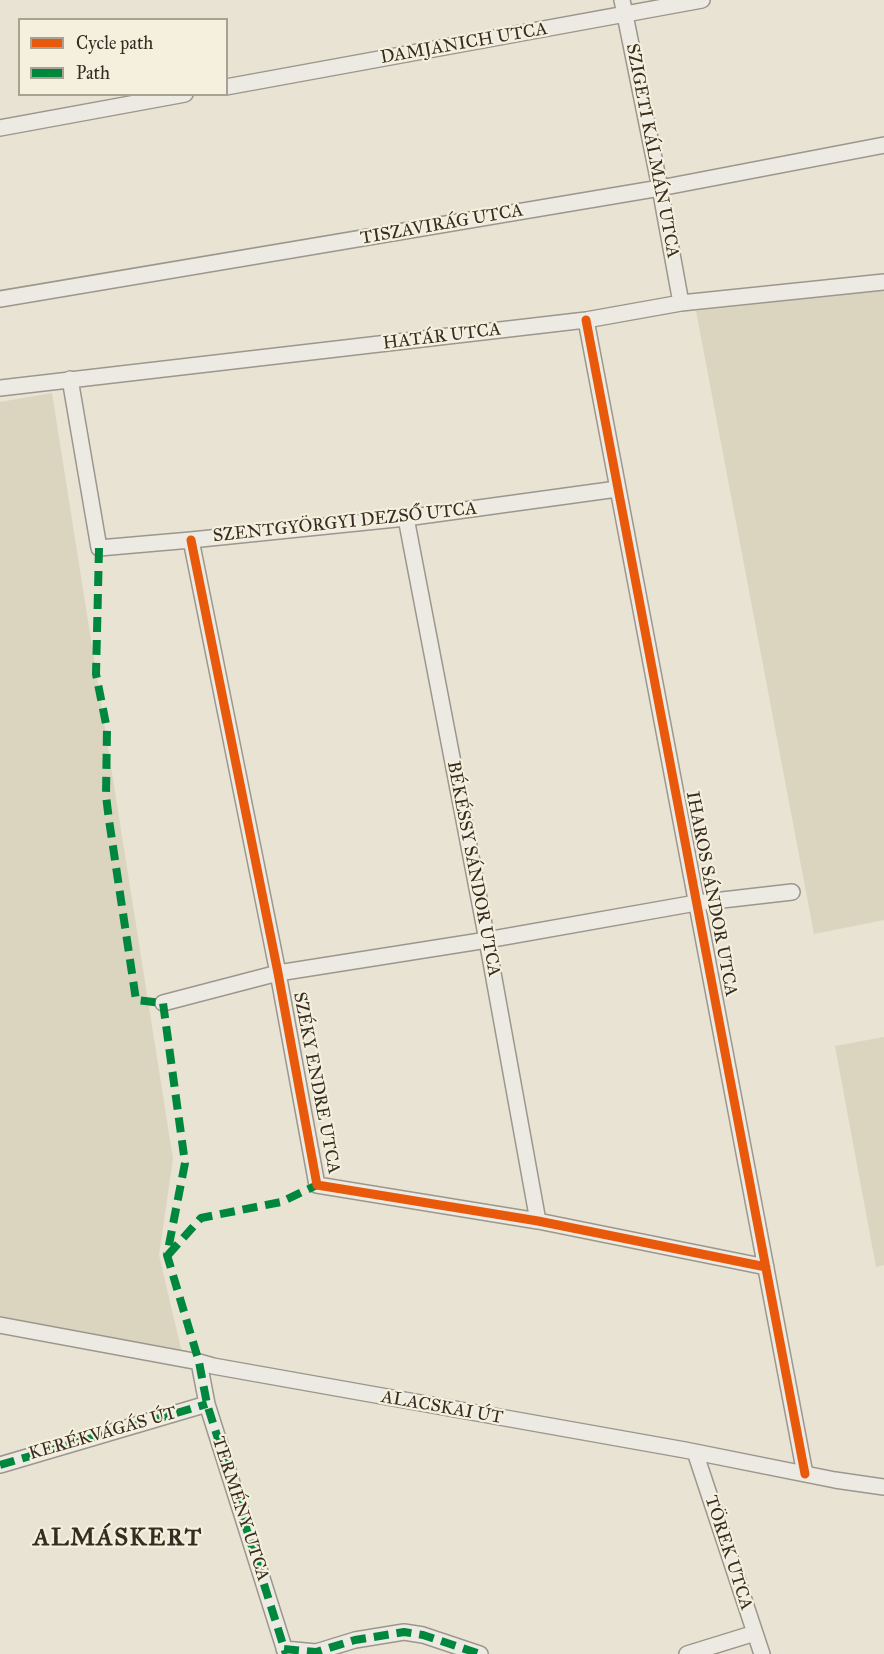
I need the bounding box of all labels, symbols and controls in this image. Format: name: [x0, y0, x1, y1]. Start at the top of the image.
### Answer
legend: [18, 18, 228, 96]
street label: DAMJANICH UTCA: [379, 19, 549, 69]
text: Cycle path: [76, 32, 153, 54]
street label: SZIGETI KÁLMÁN UTCA: [621, 42, 683, 260]
text: Path: [76, 62, 110, 84]
street label: TISZAVIRÁG UTCA: [359, 200, 525, 250]
street label: HATÁR UTCA: [382, 319, 502, 355]
street label: SZENTGYÖRGYI DEZSŐ UTCA: [212, 498, 478, 548]
street label: BÉKÉSSY SÁNDOR UTCA: [441, 759, 505, 979]
street label: IHAROS SÁNDOR UTCA: [680, 790, 742, 998]
street label: SZÉKY ENDRE UTCA: [288, 990, 344, 1176]
street label: ALACSKAI ÚT: [379, 1387, 505, 1429]
street label: KERÉKVÁGÁS ÚT: [27, 1403, 179, 1465]
street label: TERMÉNY UTCA: [206, 1434, 274, 1584]
street label: TÖREK UTCA: [699, 1493, 757, 1613]
district label: ALMÁSKERT: [33, 1525, 203, 1553]

